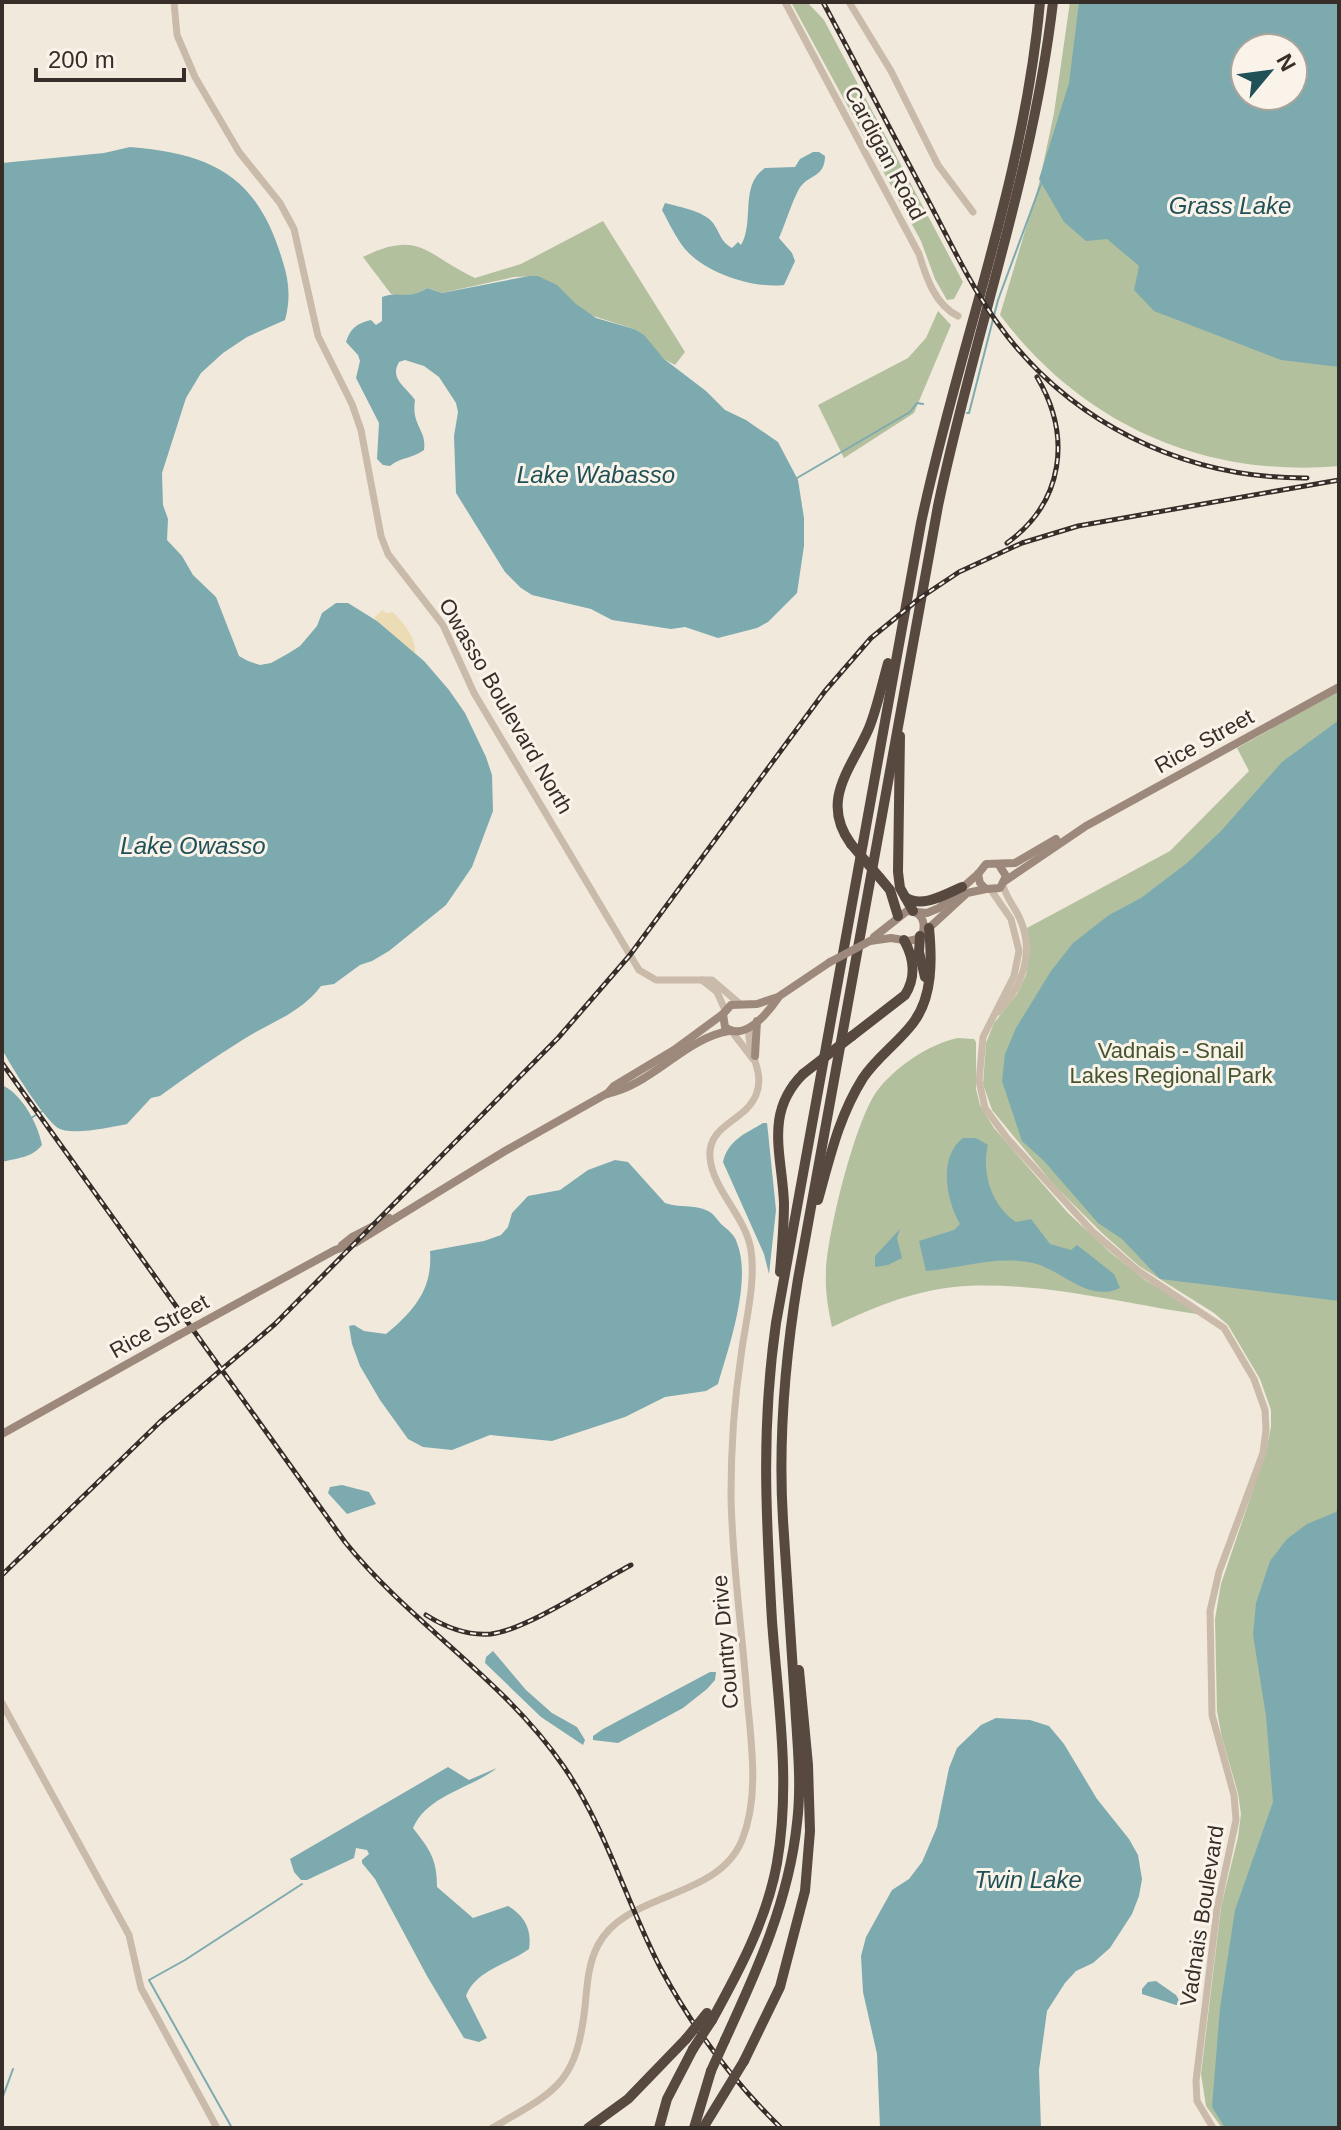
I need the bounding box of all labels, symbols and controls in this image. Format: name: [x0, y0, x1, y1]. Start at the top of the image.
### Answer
scale bar: [36, 32, 184, 82]
north arrow: [1229, 32, 1309, 112]
text: 200 m: [48, 46, 115, 73]
text: N: [1271, 50, 1301, 76]
street label: Cardigan Road: [839, 82, 931, 224]
water label: Grass Lake: [1169, 192, 1291, 219]
water label: Lake Wabasso: [517, 461, 675, 488]
street label: Owasso Boulevard North: [434, 594, 578, 818]
street label: Rice Street: [1150, 704, 1258, 778]
water label: Lake Owasso: [120, 832, 266, 859]
park label: Vadnais - Snail Lakes Regional Park: [1069, 1038, 1273, 1088]
street label: Rice Street: [105, 1289, 213, 1363]
street label: Country Drive: [707, 1574, 743, 1710]
street label: Vadnais Boulevard: [1175, 1824, 1229, 2008]
water label: Twin Lake: [974, 1866, 1082, 1893]

